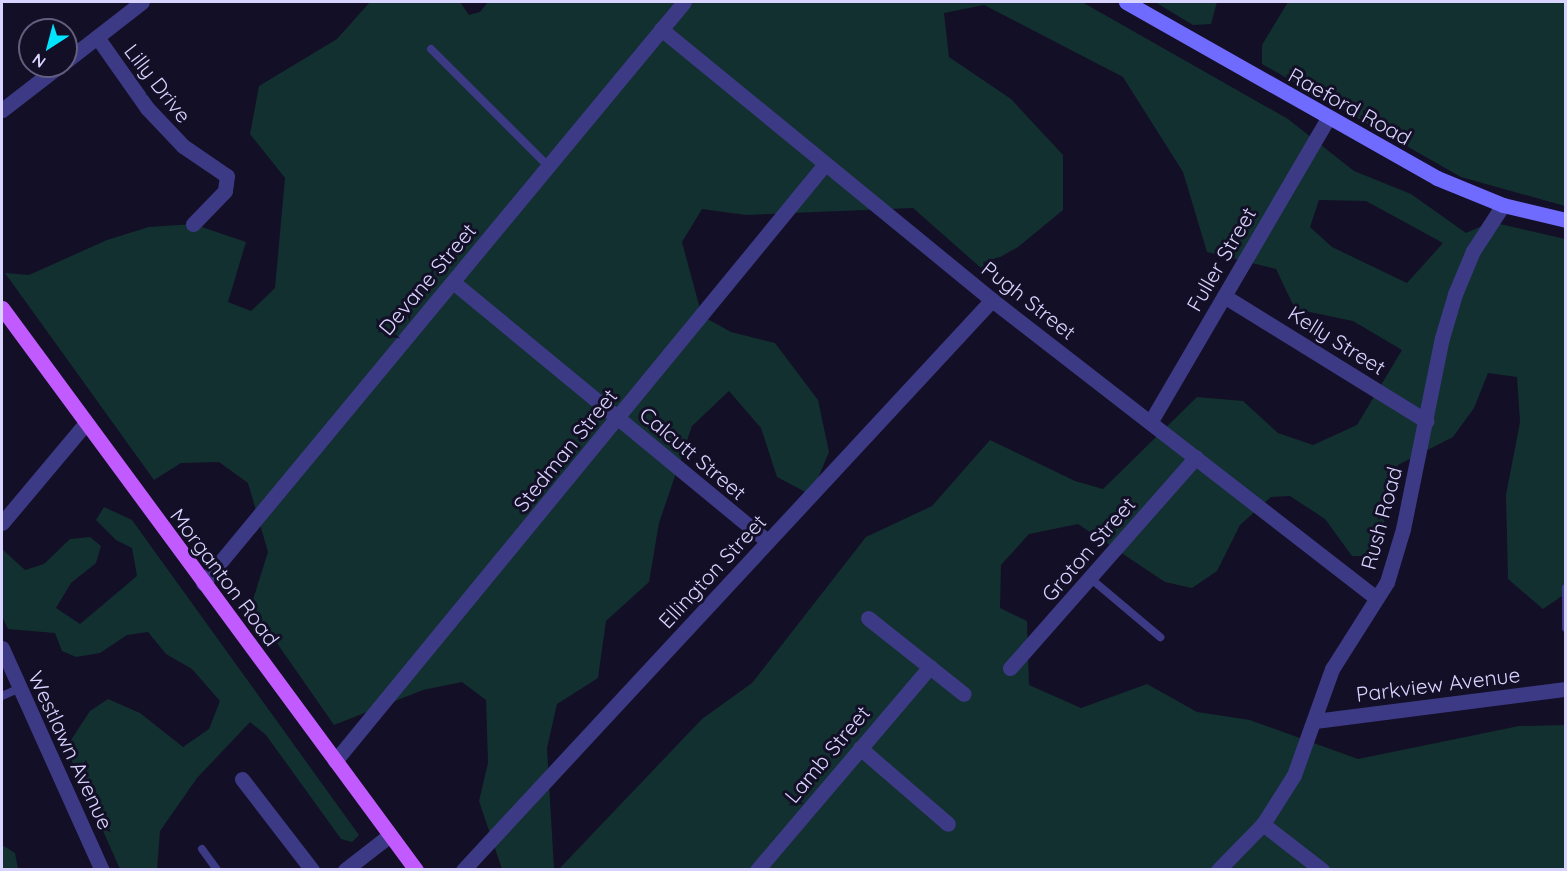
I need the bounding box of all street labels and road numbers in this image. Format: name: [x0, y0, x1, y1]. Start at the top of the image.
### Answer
street label: Lilly Drive: [119, 39, 197, 127]
street label: Raeford Road: [1284, 62, 1416, 150]
street label: Fuller Street: [1181, 202, 1261, 316]
street label: Devane Street: [373, 218, 481, 340]
street label: Pugh Street: [977, 255, 1081, 345]
street label: Kelly Street: [1284, 300, 1390, 380]
street label: Stedman Street: [508, 384, 622, 516]
street label: Calcutt Street: [635, 401, 751, 505]
street label: Rush Road: [1355, 464, 1407, 572]
street label: Groton Street: [1036, 492, 1140, 606]
street label: Morganton Road: [165, 503, 285, 651]
street label: Ellington Street: [653, 509, 771, 633]
street label: Parkview Avenue: [1354, 661, 1522, 707]
street label: Westlawn Avenue: [23, 667, 119, 833]
street label: Lamb Street: [779, 700, 875, 808]

